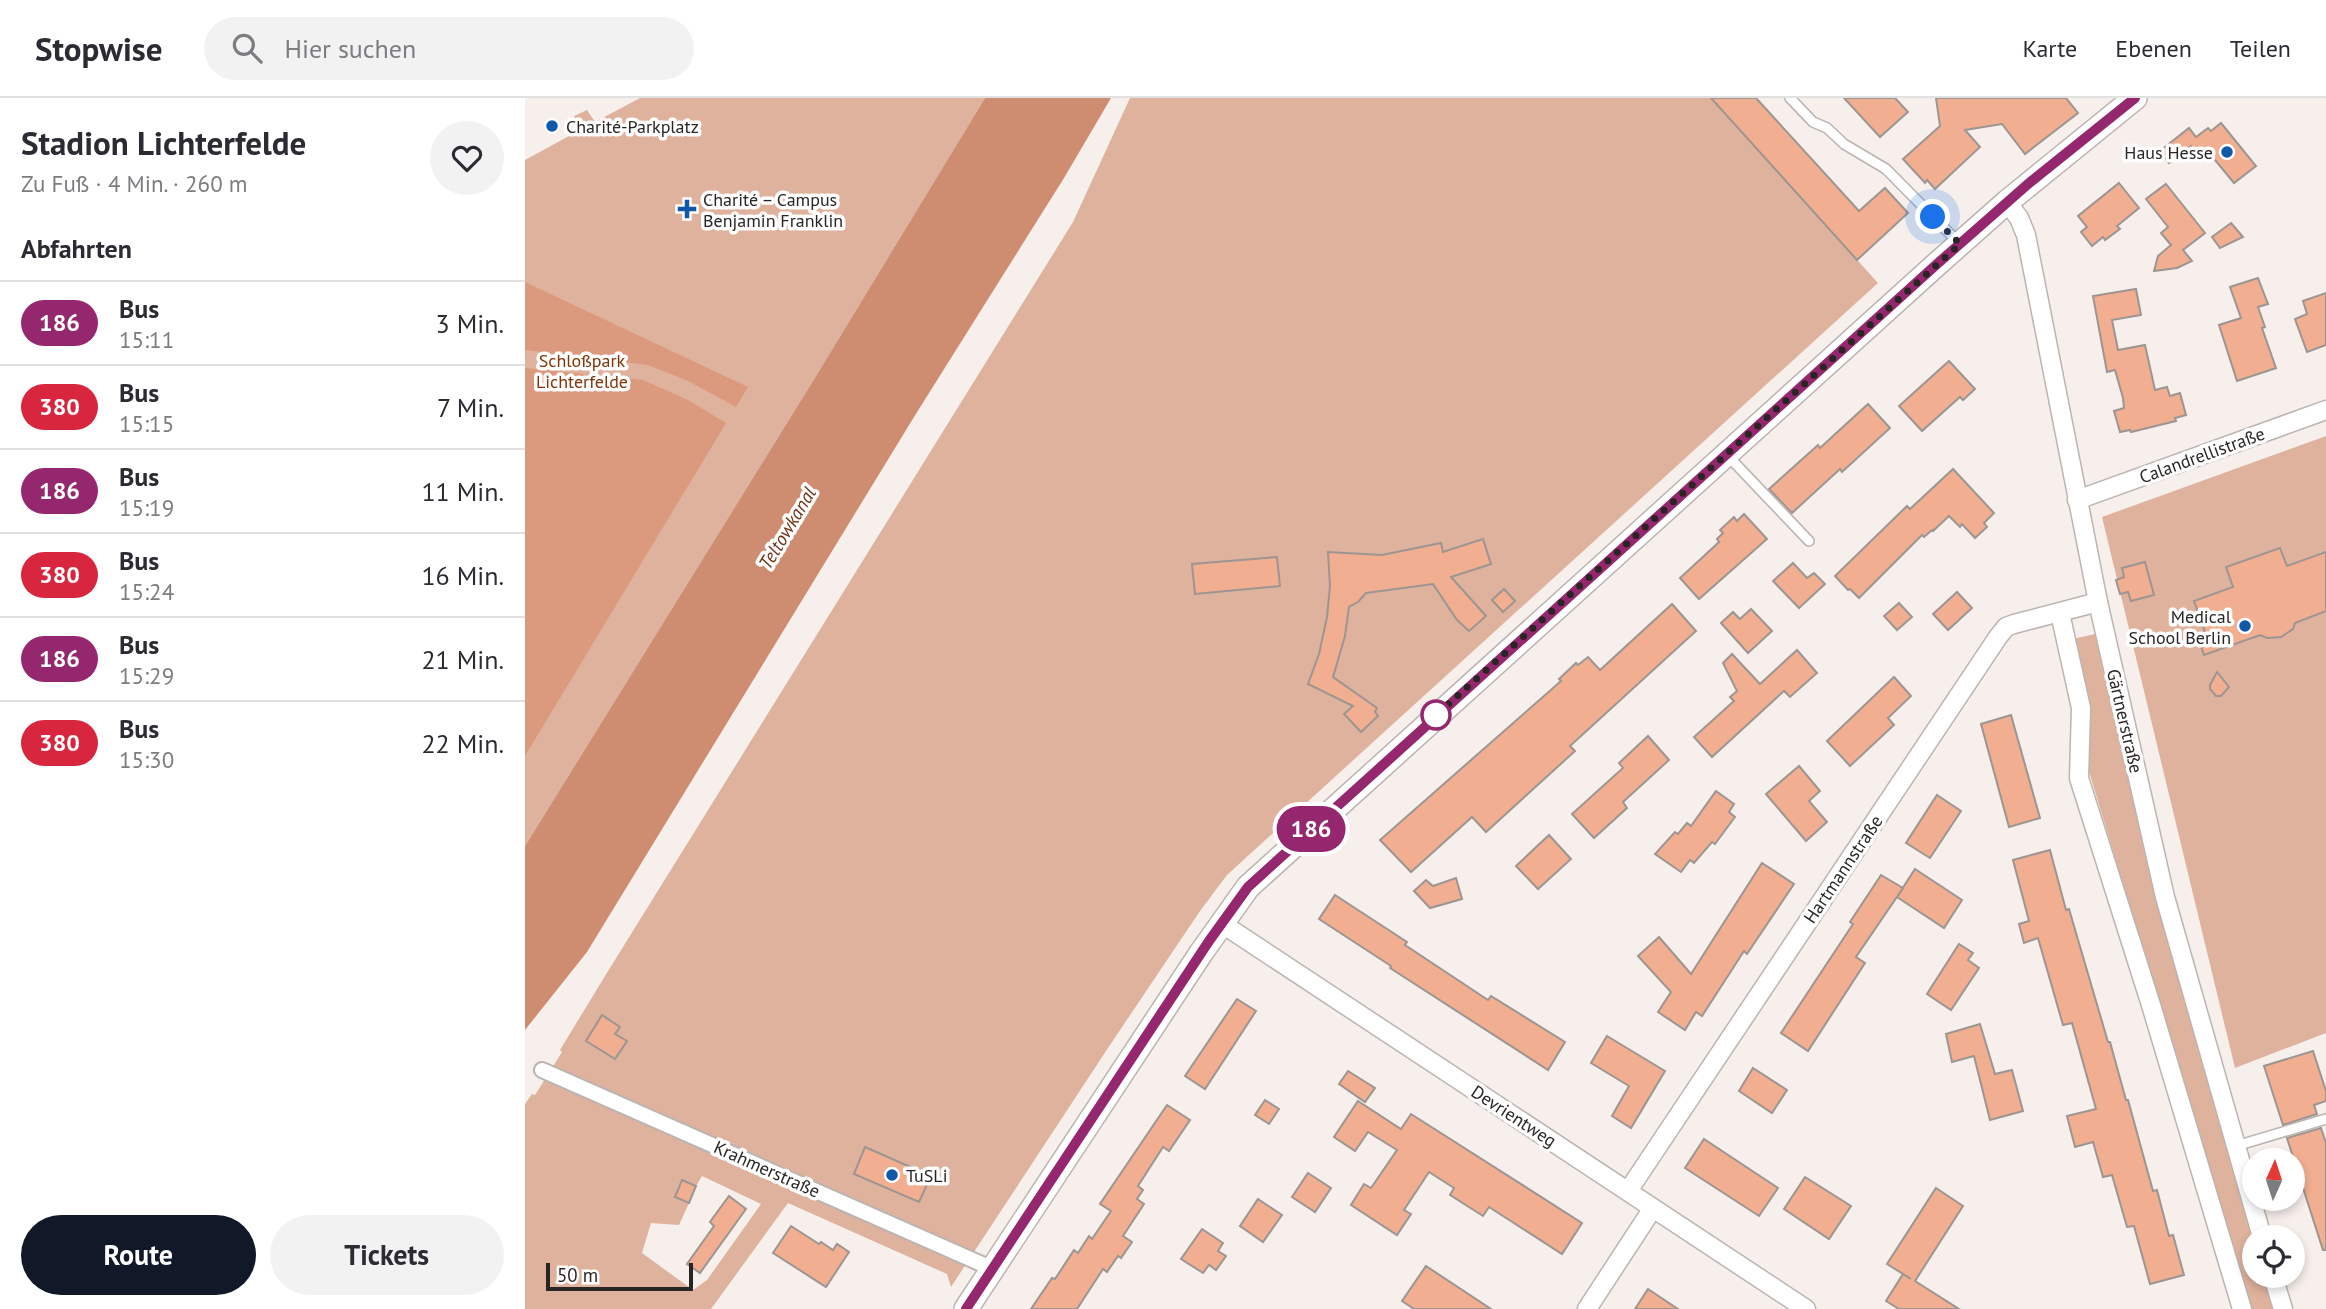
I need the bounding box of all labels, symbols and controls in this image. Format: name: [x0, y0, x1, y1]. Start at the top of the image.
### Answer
search box: [204, 17, 694, 80]
text: Stopwise: [35, 27, 162, 70]
icon: search: [228, 29, 266, 67]
text: Hier suchen: [284, 32, 416, 65]
text: Karte: [2023, 33, 2077, 64]
text: Ebenen: [2115, 33, 2192, 64]
text: Teilen: [2230, 33, 2291, 64]
place label: Charité-Parkplatz: [566, 115, 699, 138]
marker: Charité-Parkplatz: [544, 118, 560, 134]
text: Stadion Lichterfelde: [21, 121, 306, 164]
button: heart: [430, 121, 504, 195]
place label: Haus Hesse: [2124, 141, 2213, 164]
marker: Haus Hesse: [2219, 144, 2235, 160]
text: Zu Fuß · 4 Min. · 260 m: [21, 169, 247, 198]
place label: Charité – Campus Benjamin Franklin: [703, 188, 843, 232]
marker: Charité – Campus Benjamin Franklin: [677, 199, 697, 219]
your location: [1915, 199, 1950, 234]
text: Abfahrten: [21, 232, 132, 265]
text: Bus: [119, 292, 159, 325]
text: 186: [39, 307, 80, 338]
text: 3 Min.: [436, 307, 504, 340]
text: 15:11: [119, 325, 174, 354]
park label: Schloßpark Lichterfelde: [536, 349, 628, 393]
text: Bus: [119, 376, 159, 409]
text: 380: [39, 391, 80, 422]
text: 7 Min.: [437, 391, 504, 424]
text: 15:15: [119, 409, 174, 438]
street label: Calandrellistraße: [2136, 422, 2268, 488]
text: Bus: [119, 460, 159, 493]
text: 186: [39, 475, 80, 506]
text: 11 Min.: [421, 475, 504, 508]
water label: Teltowkanal: [753, 482, 821, 574]
text: 15:19: [119, 493, 174, 522]
text: Bus: [119, 544, 159, 577]
text: 380: [39, 559, 80, 590]
text: 16 Min.: [421, 559, 504, 592]
text: 15:24: [119, 577, 174, 606]
place label: Medical School Berlin: [2128, 605, 2232, 649]
marker: Medical School Berlin: [2237, 618, 2253, 634]
text: Bus: [119, 628, 159, 661]
text: 186: [39, 643, 80, 674]
text: 21 Min.: [421, 643, 504, 676]
text: 15:29: [119, 661, 174, 690]
street label: Gärtnerstraße: [2102, 667, 2148, 775]
unlabelled marker: [1421, 700, 1451, 730]
text: Bus: [119, 712, 159, 745]
text: 380: [39, 727, 80, 758]
text: 22 Min.: [421, 727, 504, 760]
text: 15:30: [119, 745, 174, 774]
line badge: 186: [1271, 806, 1351, 852]
street label: Hartmannstraße: [1798, 811, 1888, 927]
text: 186: [1291, 813, 1331, 844]
street label: Devrientweg: [1467, 1080, 1561, 1152]
street label: Krahmerstraße: [710, 1135, 824, 1203]
north arrow: [2242, 1148, 2305, 1211]
map controls: [2242, 1148, 2305, 1288]
place label: TuSLi: [906, 1164, 948, 1187]
marker: TuSLi: [884, 1167, 900, 1183]
button: Route: [21, 1215, 256, 1295]
button: Tickets: [270, 1215, 504, 1295]
button: locate: [2242, 1225, 2305, 1288]
scale bar: [546, 1260, 693, 1292]
text: 50 m: [557, 1263, 598, 1287]

